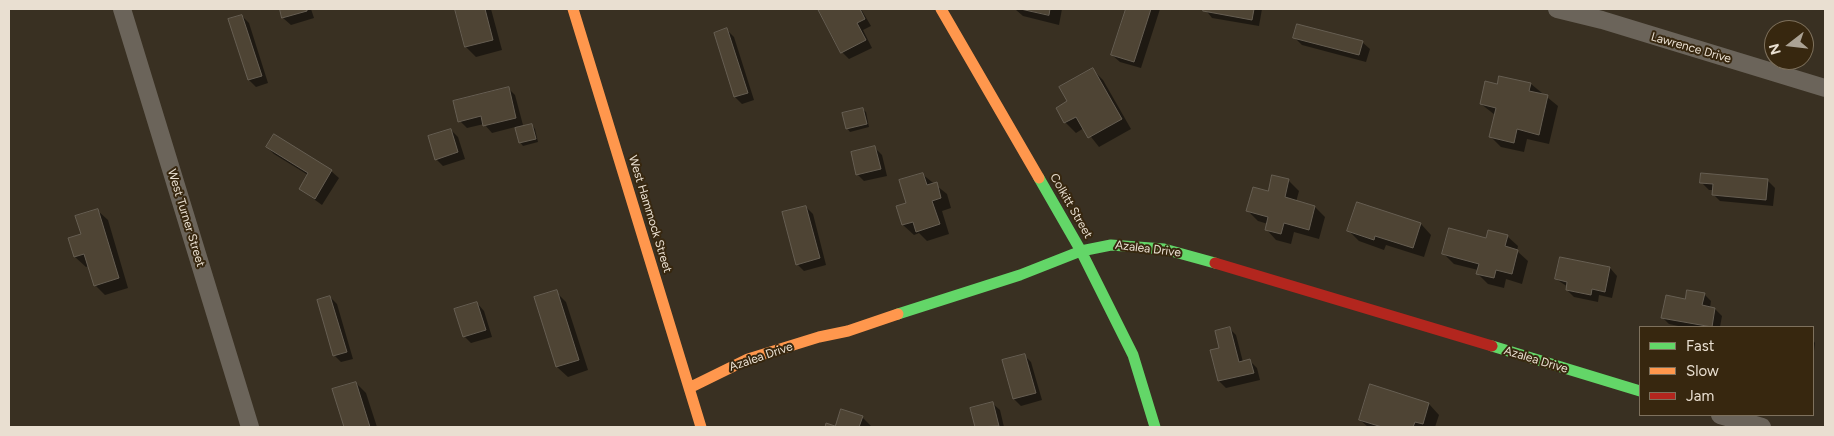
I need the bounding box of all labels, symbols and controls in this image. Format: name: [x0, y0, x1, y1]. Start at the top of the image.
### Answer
north arrow: [1764, 20, 1814, 70]
street label: Lawrence Drive: [1649, 30, 1733, 66]
text: N: [1765, 41, 1785, 57]
street label: West Hammock Street: [625, 154, 675, 274]
street label: West Turner Street: [164, 167, 208, 269]
street label: Colkitt Street: [1047, 171, 1095, 241]
street label: Azalea Drive: [1114, 238, 1182, 260]
legend: [1639, 326, 1814, 416]
text: Fast: [1686, 337, 1714, 355]
street label: Azalea Drive: [727, 339, 795, 375]
street label: Azalea Drive: [1502, 343, 1570, 377]
text: Slow: [1686, 362, 1719, 380]
text: Jam: [1686, 387, 1714, 405]

